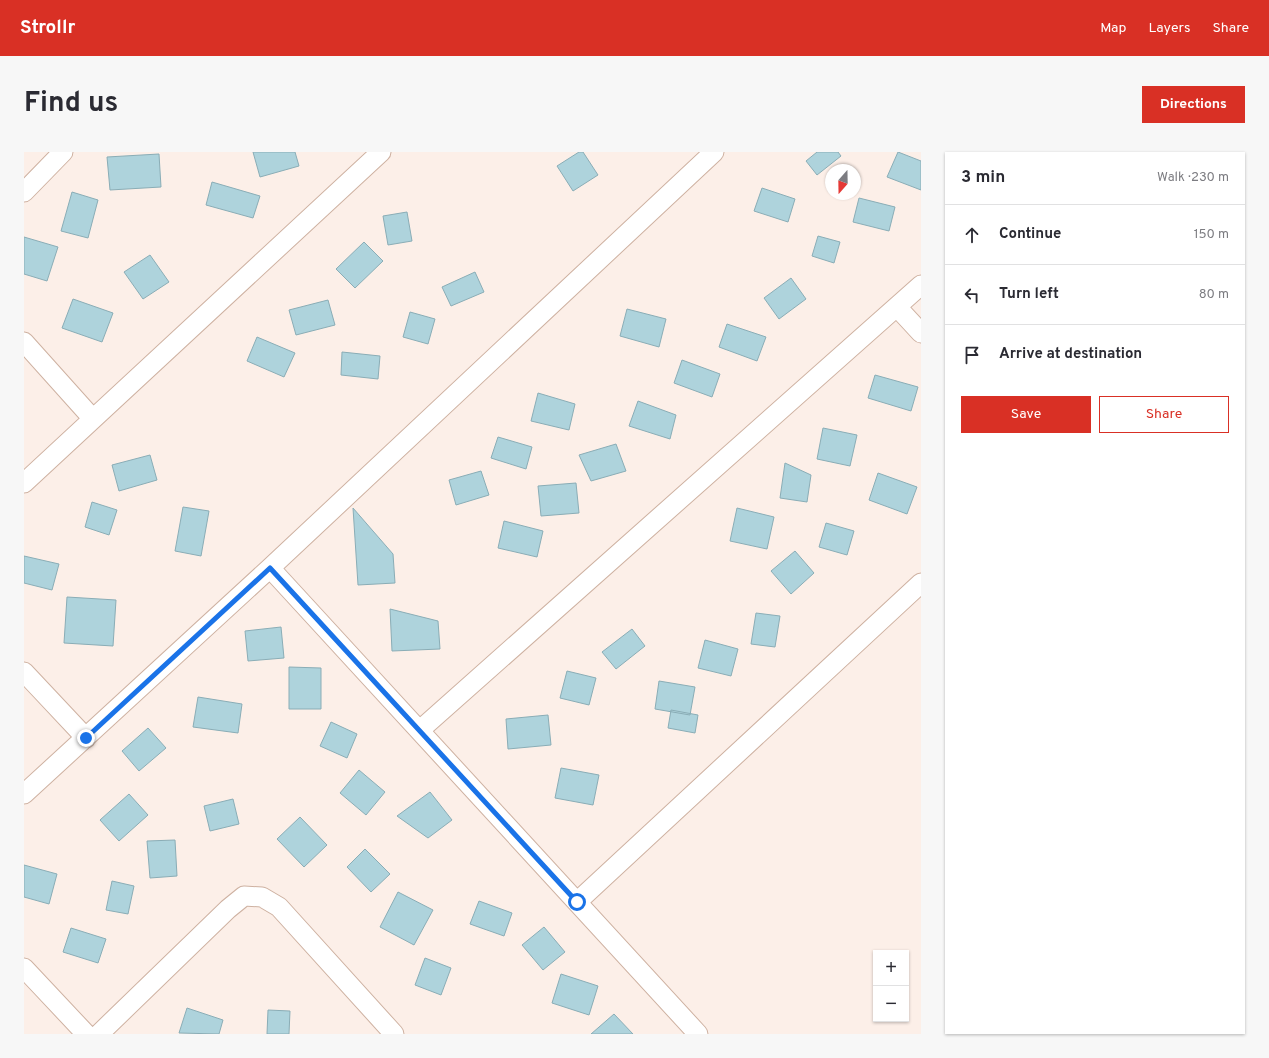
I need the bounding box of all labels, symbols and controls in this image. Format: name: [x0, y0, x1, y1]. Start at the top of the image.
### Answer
text: Strollr: [20, 16, 75, 40]
text: Map: [1100, 20, 1126, 37]
text: Layers: [1148, 20, 1190, 37]
text: Share: [1212, 20, 1249, 37]
text: Find us: [24, 86, 118, 122]
button: Directions: [1142, 86, 1245, 123]
north arrow: [825, 164, 861, 200]
text: 3 min: [961, 167, 1005, 189]
text: Walk · 230 m: [1157, 170, 1229, 186]
icon: ahead: [961, 224, 983, 246]
text: Continue: [999, 225, 1061, 244]
text: 150 m: [1194, 227, 1229, 243]
icon: left: [961, 284, 983, 306]
text: Turn left: [999, 285, 1059, 304]
text: 80 m: [1199, 287, 1229, 303]
icon: arrive: [961, 344, 983, 366]
text: Arrive at destination: [999, 345, 1142, 364]
button: Save: [961, 396, 1091, 433]
button: Share: [1099, 396, 1229, 433]
route end: [77, 729, 95, 747]
route start: [568, 893, 586, 911]
map controls: [873, 950, 909, 1022]
button: +: [873, 950, 909, 986]
button: −: [873, 986, 909, 1022]

